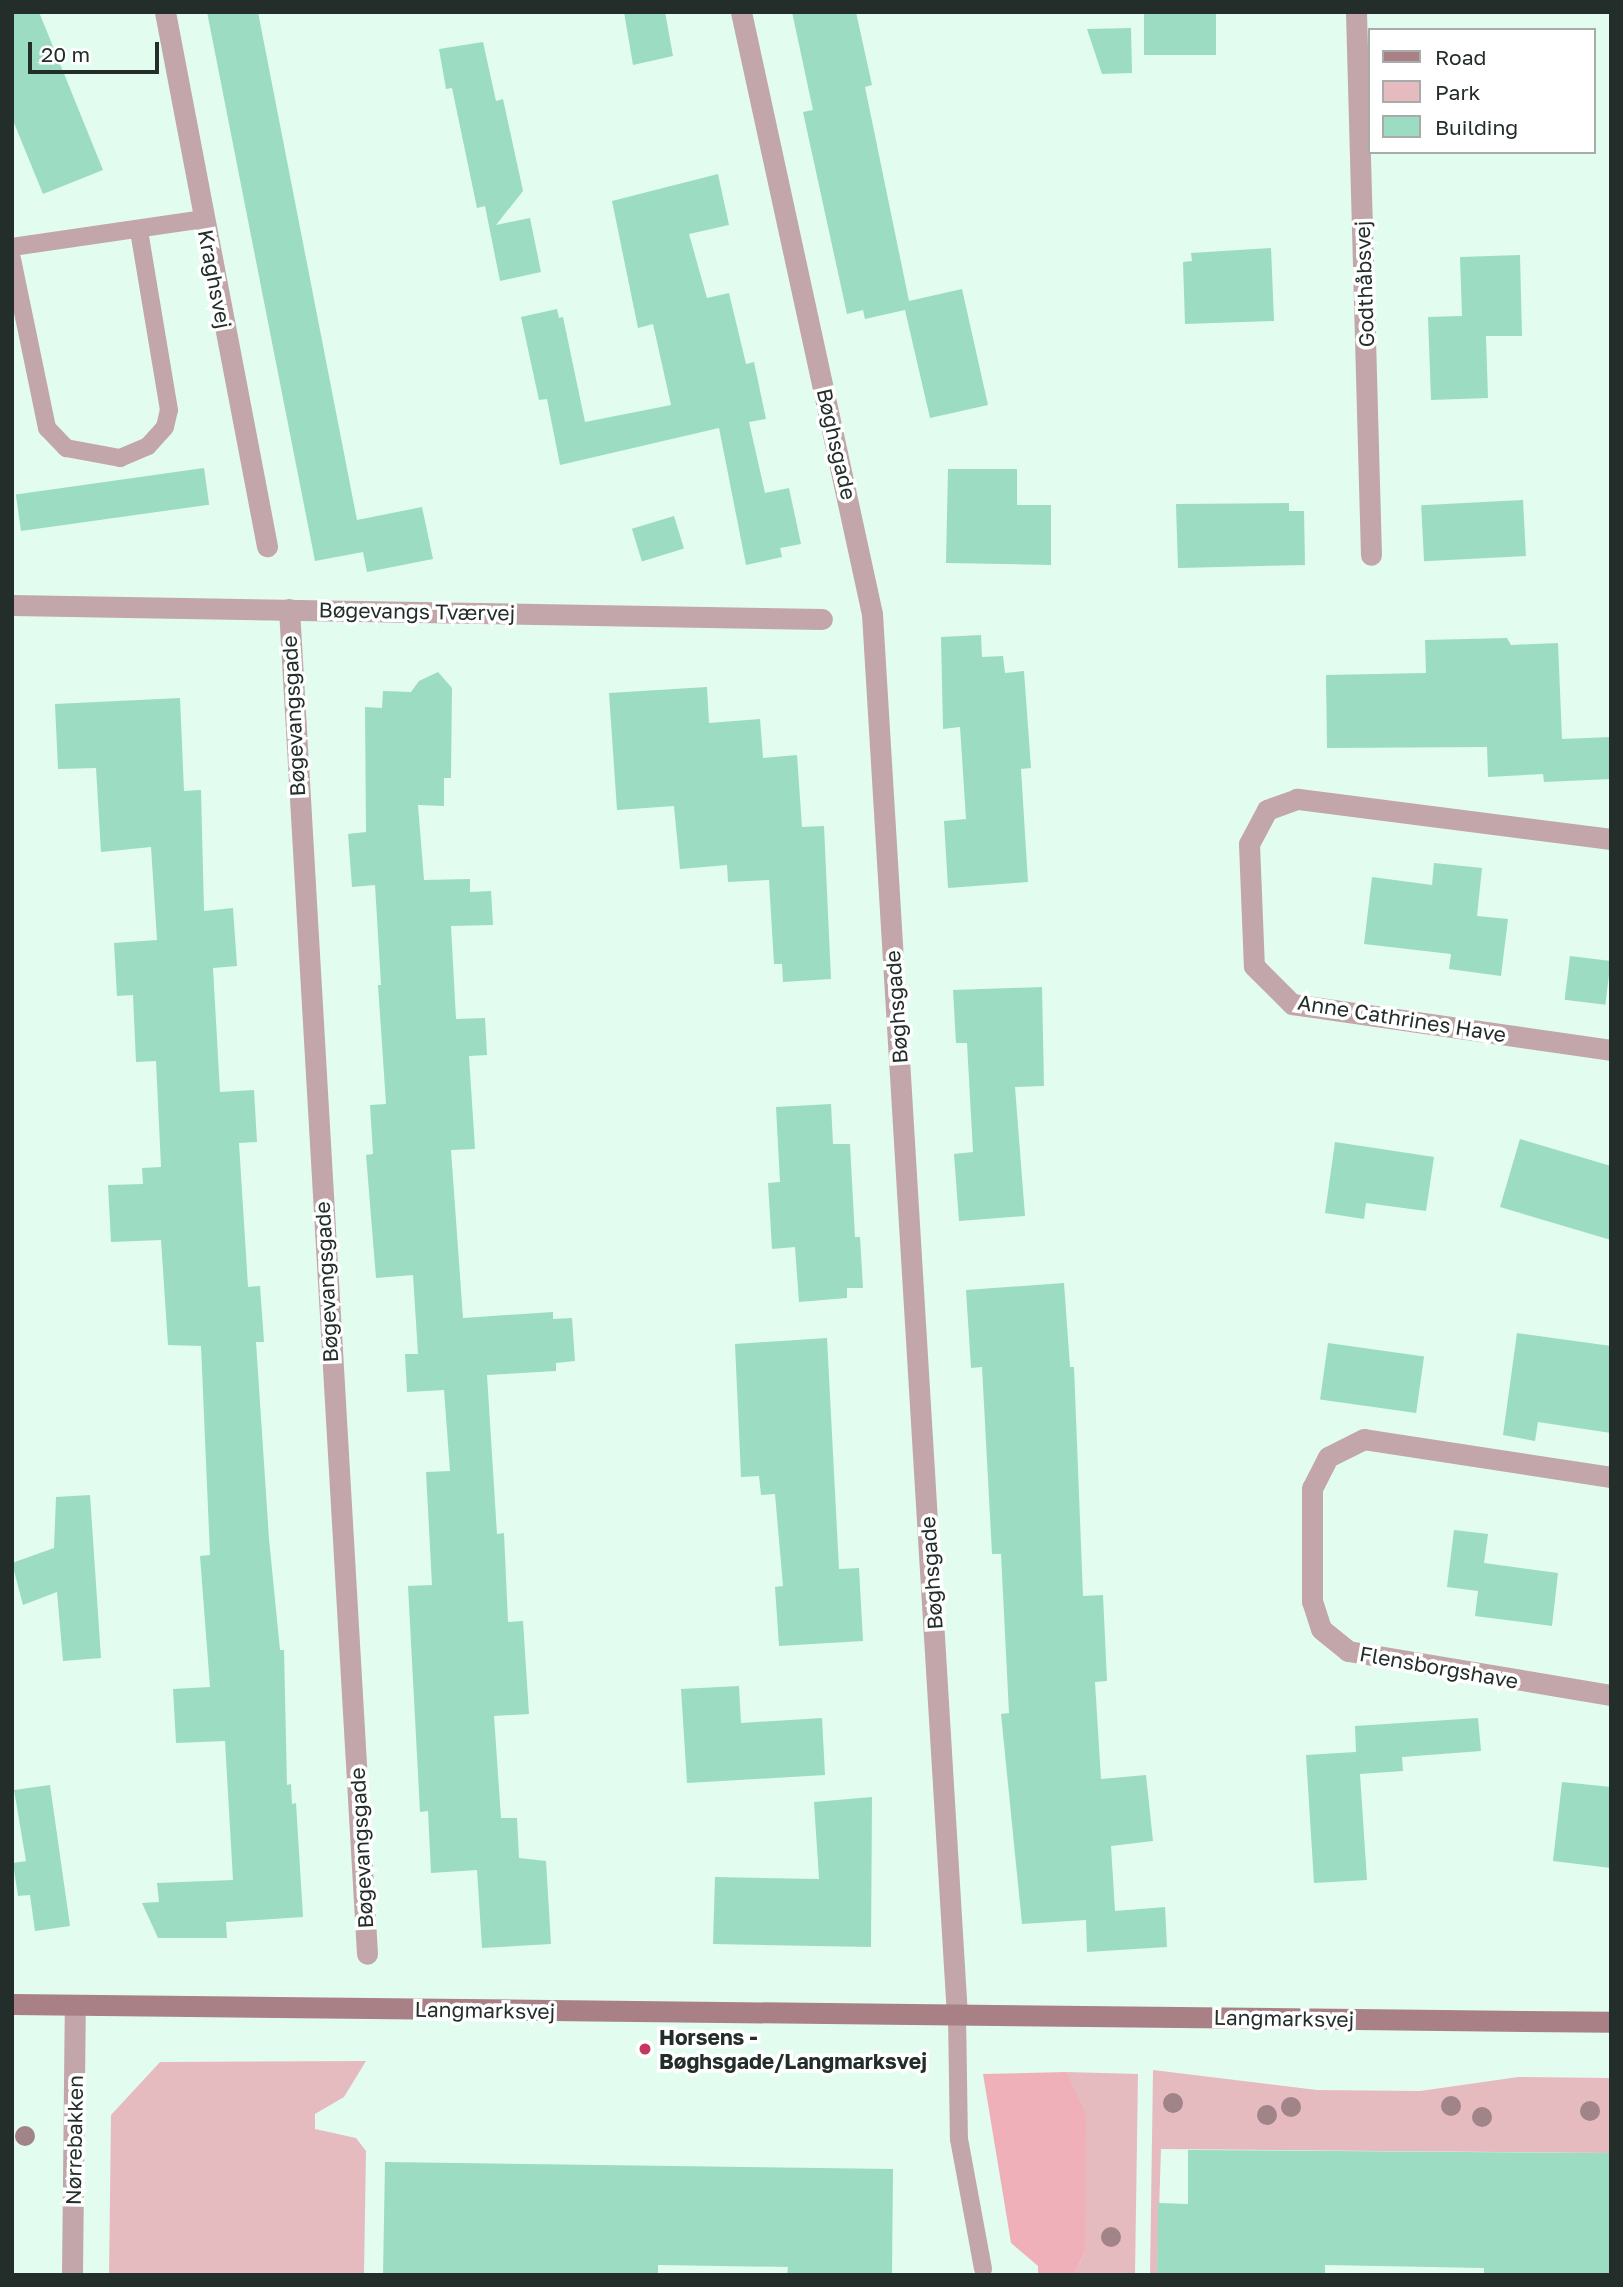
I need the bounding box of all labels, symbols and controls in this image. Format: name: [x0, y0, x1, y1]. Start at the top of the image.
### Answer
scale bar: [32, 28, 163, 72]
legend: [1368, 28, 1595, 154]
text: 20 m: [41, 41, 90, 67]
text: Road: [1435, 44, 1486, 70]
text: Park: [1435, 79, 1480, 105]
text: Building: [1435, 114, 1518, 140]
street label: Godthåbsvej: [1349, 220, 1379, 348]
street label: Kraghsvej: [193, 227, 237, 331]
street label: Bøghsgade: [812, 386, 862, 502]
street label: Bøgevangs Tværvej: [318, 597, 516, 625]
street label: Bøgevangsgade: [276, 635, 310, 797]
street label: Bøghsgade: [879, 950, 913, 1064]
street label: Anne Cathrines Have: [1296, 989, 1508, 1047]
street label: Bøgevangsgade: [309, 1201, 343, 1363]
street label: Bøghsgade: [914, 1516, 948, 1630]
street label: Flensborgshave: [1358, 1641, 1520, 1693]
street label: Bøgevangsgade: [344, 1767, 378, 1929]
street label: Langmarksvej: [414, 1996, 556, 2024]
street label: Langmarksvej: [1213, 2004, 1355, 2032]
place label: Horsens - Bøghsgade/Langmarksvej: [659, 2024, 927, 2074]
marker: Horsens - Bøghsgade/Langmarksvej: [637, 2041, 653, 2057]
street label: Nørrebakken: [60, 2075, 88, 2205]

